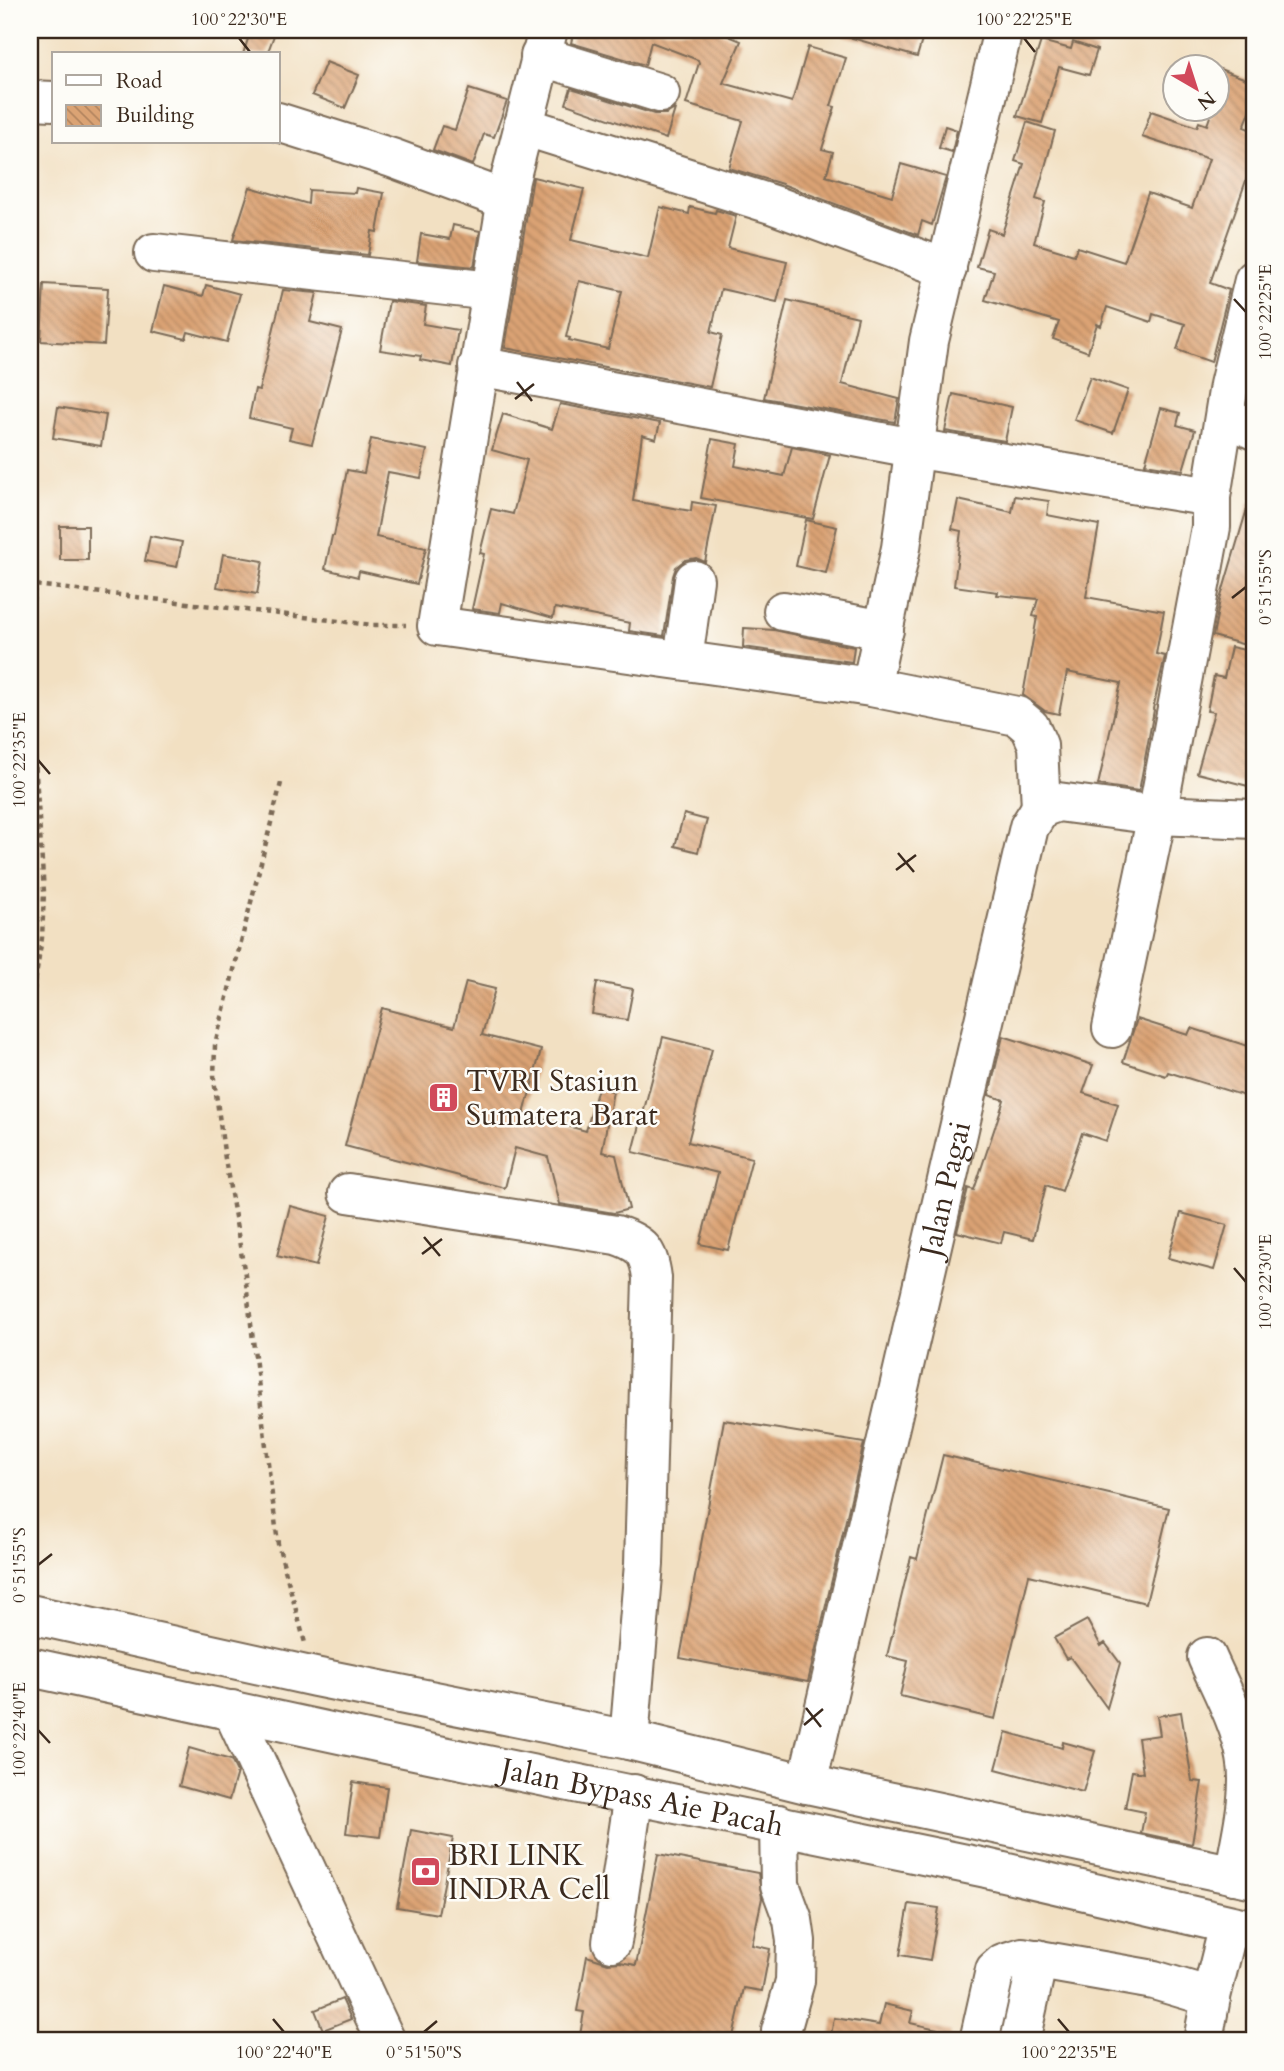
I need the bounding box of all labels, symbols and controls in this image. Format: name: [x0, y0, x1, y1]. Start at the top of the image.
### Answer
text: 100°22'30"E: [191, 7, 287, 32]
text: 100°22'25"E: [976, 7, 1072, 32]
legend: [52, 52, 280, 144]
north arrow: [1162, 52, 1232, 122]
text: Road: [116, 67, 162, 96]
text: N: [1191, 85, 1221, 116]
text: Building: [116, 101, 194, 130]
text: 100°22'25"E: [1253, 264, 1278, 360]
text: 0°51'55"S: [1253, 549, 1278, 625]
text: 100°22'35"E: [7, 712, 32, 808]
place label: TVRI Stasiun Sumatera Barat: [466, 1061, 658, 1136]
building icon: TVRI Stasiun Sumatera Barat: [426, 1081, 460, 1115]
street label: Jalan Pagai: [909, 1117, 981, 1264]
text: 100°22'30"E: [1253, 1234, 1278, 1330]
text: 0°51'55"S: [7, 1527, 32, 1603]
text: 100°22'40"E: [7, 1682, 32, 1778]
street label: Jalan Bypass Aie Pacah: [493, 1747, 788, 1846]
place label: BRI LINK INDRA Cell: [448, 1835, 611, 1910]
bank icon: BRI LINK INDRA Cell: [408, 1855, 442, 1889]
text: 100°22'40"E: [236, 2040, 332, 2065]
text: 0°51'50"S: [386, 2040, 462, 2065]
text: 100°22'35"E: [1021, 2040, 1117, 2065]

